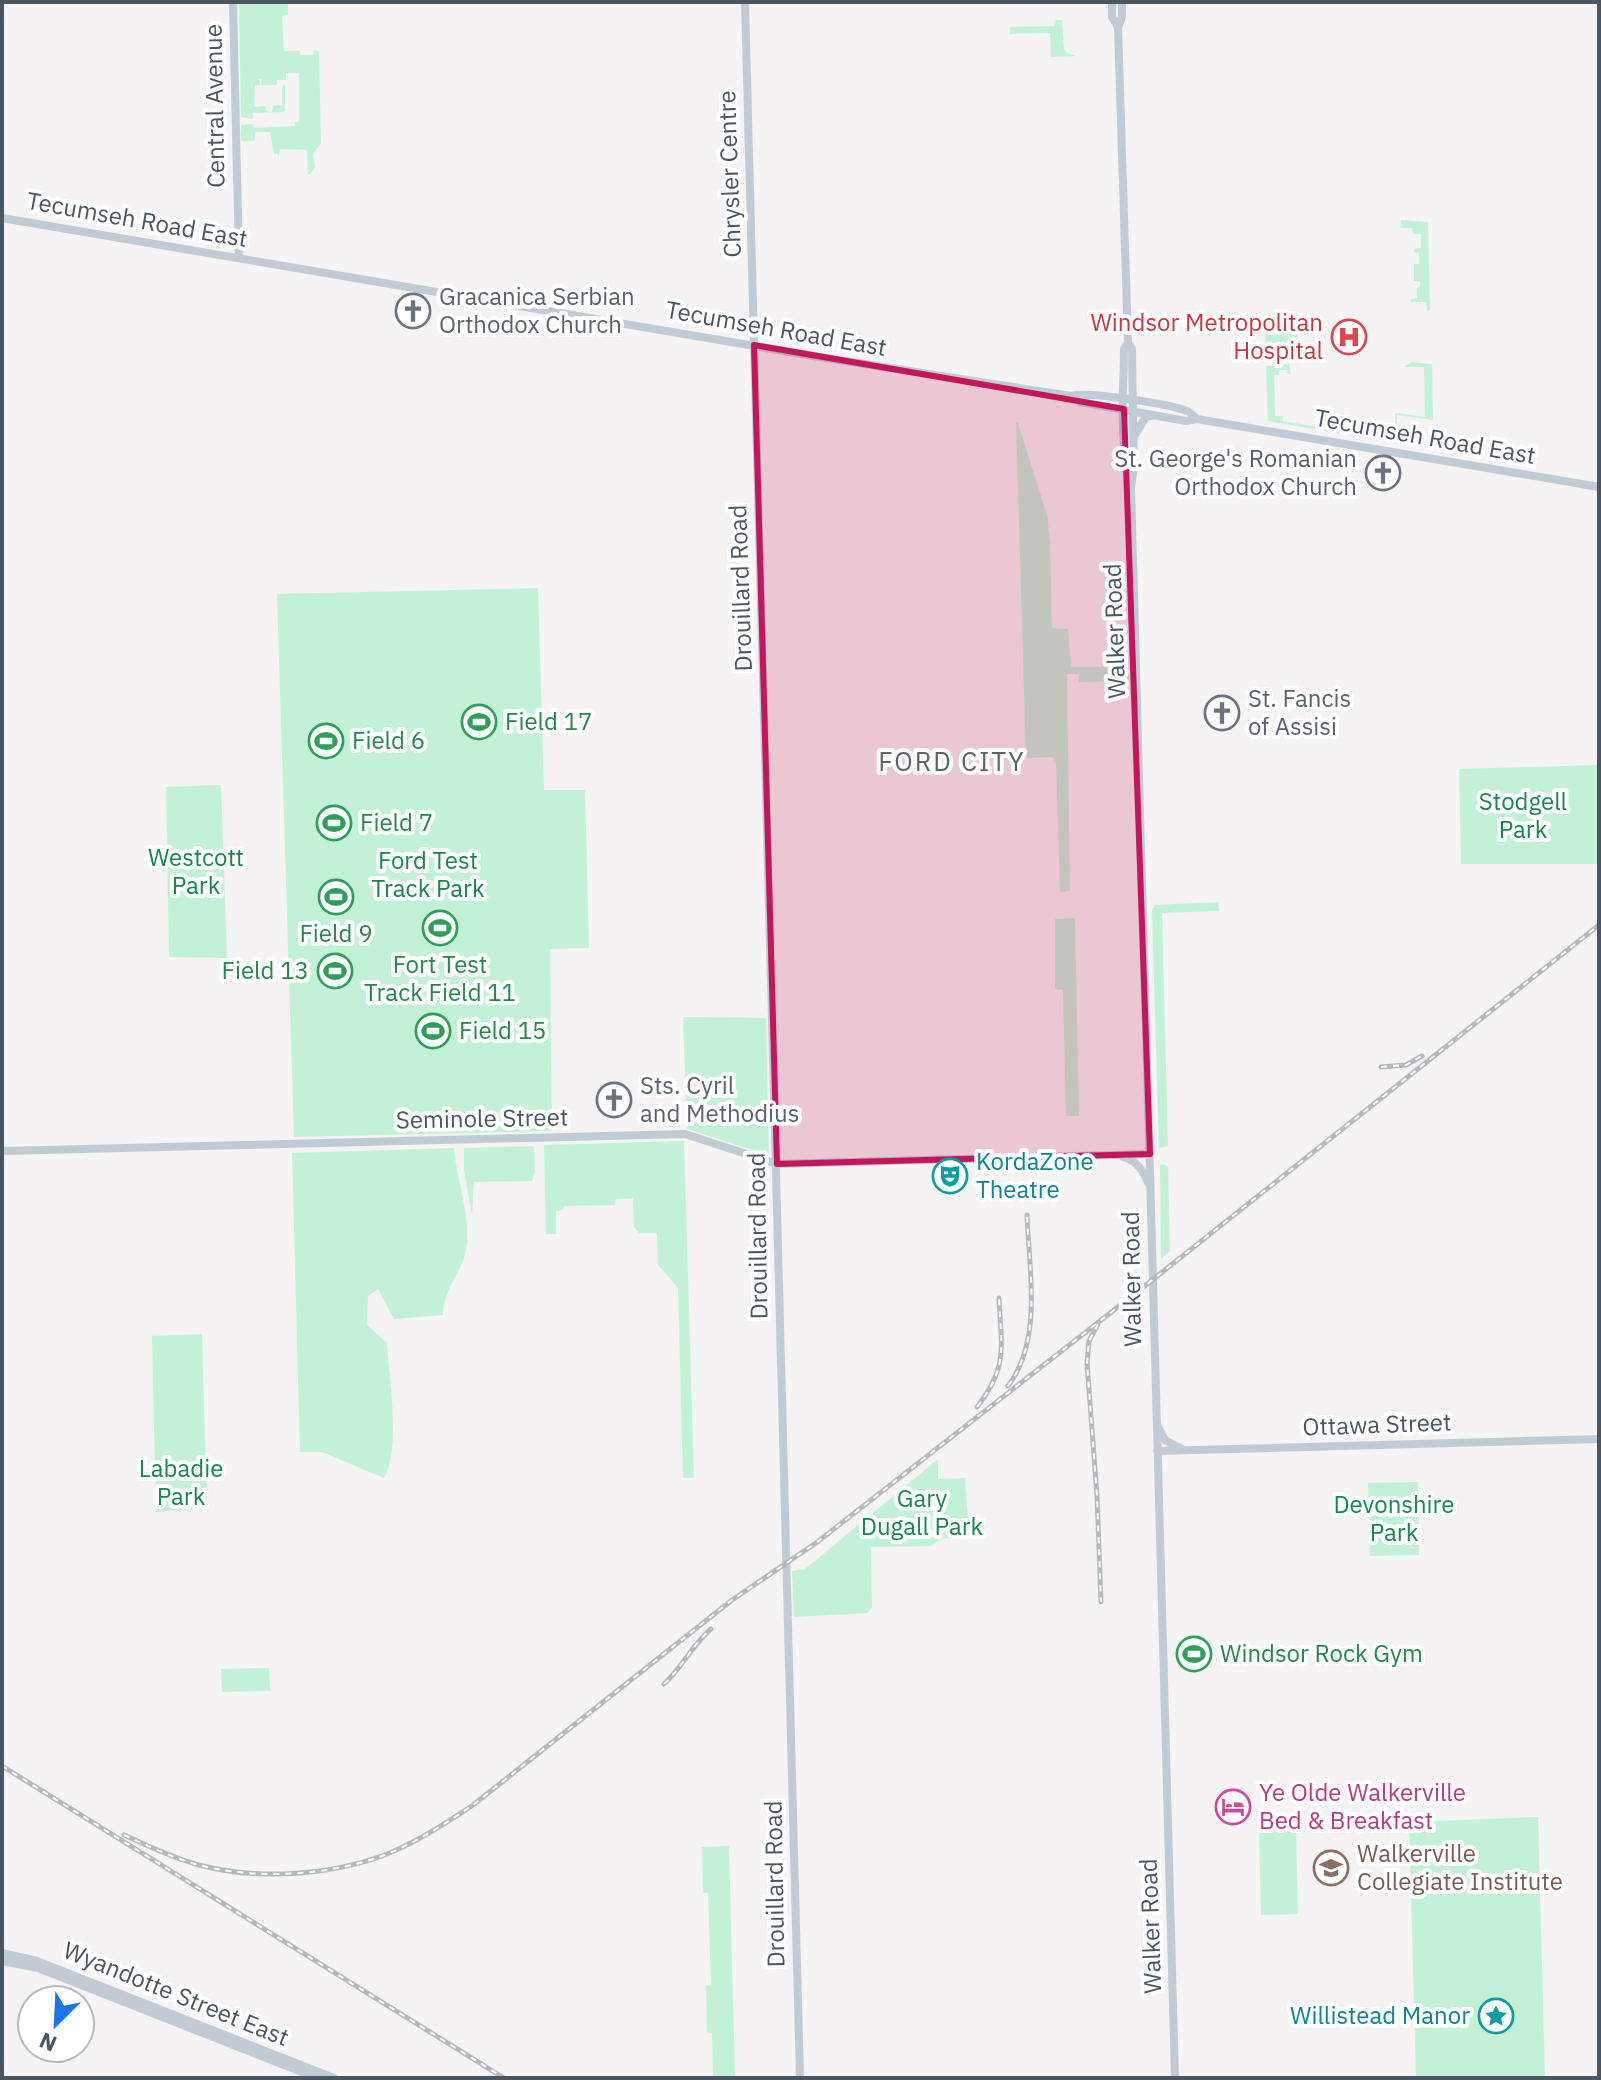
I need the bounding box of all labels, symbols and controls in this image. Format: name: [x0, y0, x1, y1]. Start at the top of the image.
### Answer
street label: Central Avenue: [197, 24, 231, 188]
street label: Chrysler Centre: [710, 90, 748, 258]
street label: Tecumseh Road East: [24, 184, 250, 254]
place label: Gracanica Serbian Orthodox Church: [439, 280, 635, 340]
church icon: Gracanica Serbian Orthodox Church: [394, 292, 432, 330]
street label: Tecumseh Road East: [663, 293, 889, 363]
place label: Windsor Metropolitan Hospital: [1090, 306, 1323, 366]
hospital icon: Windsor Metropolitan Hospital: [1330, 318, 1368, 356]
street label: Tecumseh Road East: [1312, 401, 1538, 471]
place label: St. George's Romanian Orthodox Church: [1114, 442, 1357, 502]
church icon: St. George's Romanian Orthodox Church: [1364, 454, 1402, 492]
street label: Drouillard Road: [721, 504, 759, 672]
street label: Walker Road: [1096, 563, 1132, 699]
place label: St. Fancis of Assisi: [1248, 682, 1351, 742]
church icon: St. Fancis of Assisi: [1203, 694, 1241, 732]
sports icon: Field 17: [460, 703, 498, 741]
place label: Field 17: [505, 705, 593, 737]
sports icon: Field 6: [307, 722, 345, 760]
place label: Field 6: [352, 724, 425, 756]
district label: FORD CITY: [878, 744, 1026, 778]
park label: Stodgell Park: [1479, 785, 1567, 845]
sports icon: Field 7: [315, 804, 353, 842]
place label: Field 7: [360, 806, 433, 838]
park label: Westcott Park: [148, 841, 244, 901]
park label: Ford Test Track Park: [371, 844, 485, 904]
sports icon: Field 9: [317, 878, 355, 916]
sports icon: Fort Test Track Field 11: [421, 909, 459, 947]
place label: Field 9: [299, 917, 373, 949]
place label: Fort Test Track Field 11: [364, 948, 516, 1008]
sports icon: Field 13: [316, 952, 354, 990]
place label: Field 13: [221, 954, 309, 986]
sports icon: Field 15: [414, 1012, 452, 1050]
place label: Field 15: [459, 1014, 547, 1046]
place label: Sts. Cyril and Methodius: [640, 1069, 799, 1129]
church icon: Sts. Cyril and Methodius: [595, 1081, 633, 1119]
street label: Seminole Street: [396, 1100, 568, 1136]
place label: KordaZone Theatre: [976, 1145, 1094, 1205]
street label: Drouillard Road: [740, 1152, 774, 1320]
theatre icon: KordaZone Theatre: [931, 1157, 969, 1195]
street label: Walker Road: [1114, 1211, 1148, 1347]
street label: Ottawa Street: [1302, 1405, 1452, 1443]
park label: Labadie Park: [139, 1452, 223, 1512]
park label: Gary Dugall Park: [861, 1482, 984, 1542]
park label: Devonshire Park: [1334, 1488, 1454, 1548]
sports icon: Windsor Rock Gym: [1175, 1635, 1213, 1673]
place label: Windsor Rock Gym: [1220, 1637, 1423, 1669]
place label: Ye Olde Walkerville Bed & Breakfast: [1259, 1776, 1466, 1836]
hotel icon: Ye Olde Walkerville Bed & Breakfast: [1214, 1788, 1252, 1826]
street label: Drouillard Road: [757, 1800, 791, 1968]
place label: Walkerville Collegiate Institute: [1357, 1837, 1563, 1897]
school or university icon: Walkerville Collegiate Institute: [1312, 1849, 1350, 1887]
street label: Walker Road: [1132, 1858, 1168, 1994]
street label: Wyandotte Street East: [59, 1933, 294, 2053]
north arrow: [16, 1984, 96, 2064]
place icon: Willistead Manor: [1477, 1997, 1515, 2035]
place label: Willistead Manor: [1290, 1999, 1470, 2031]
text: N: [34, 2026, 61, 2059]

